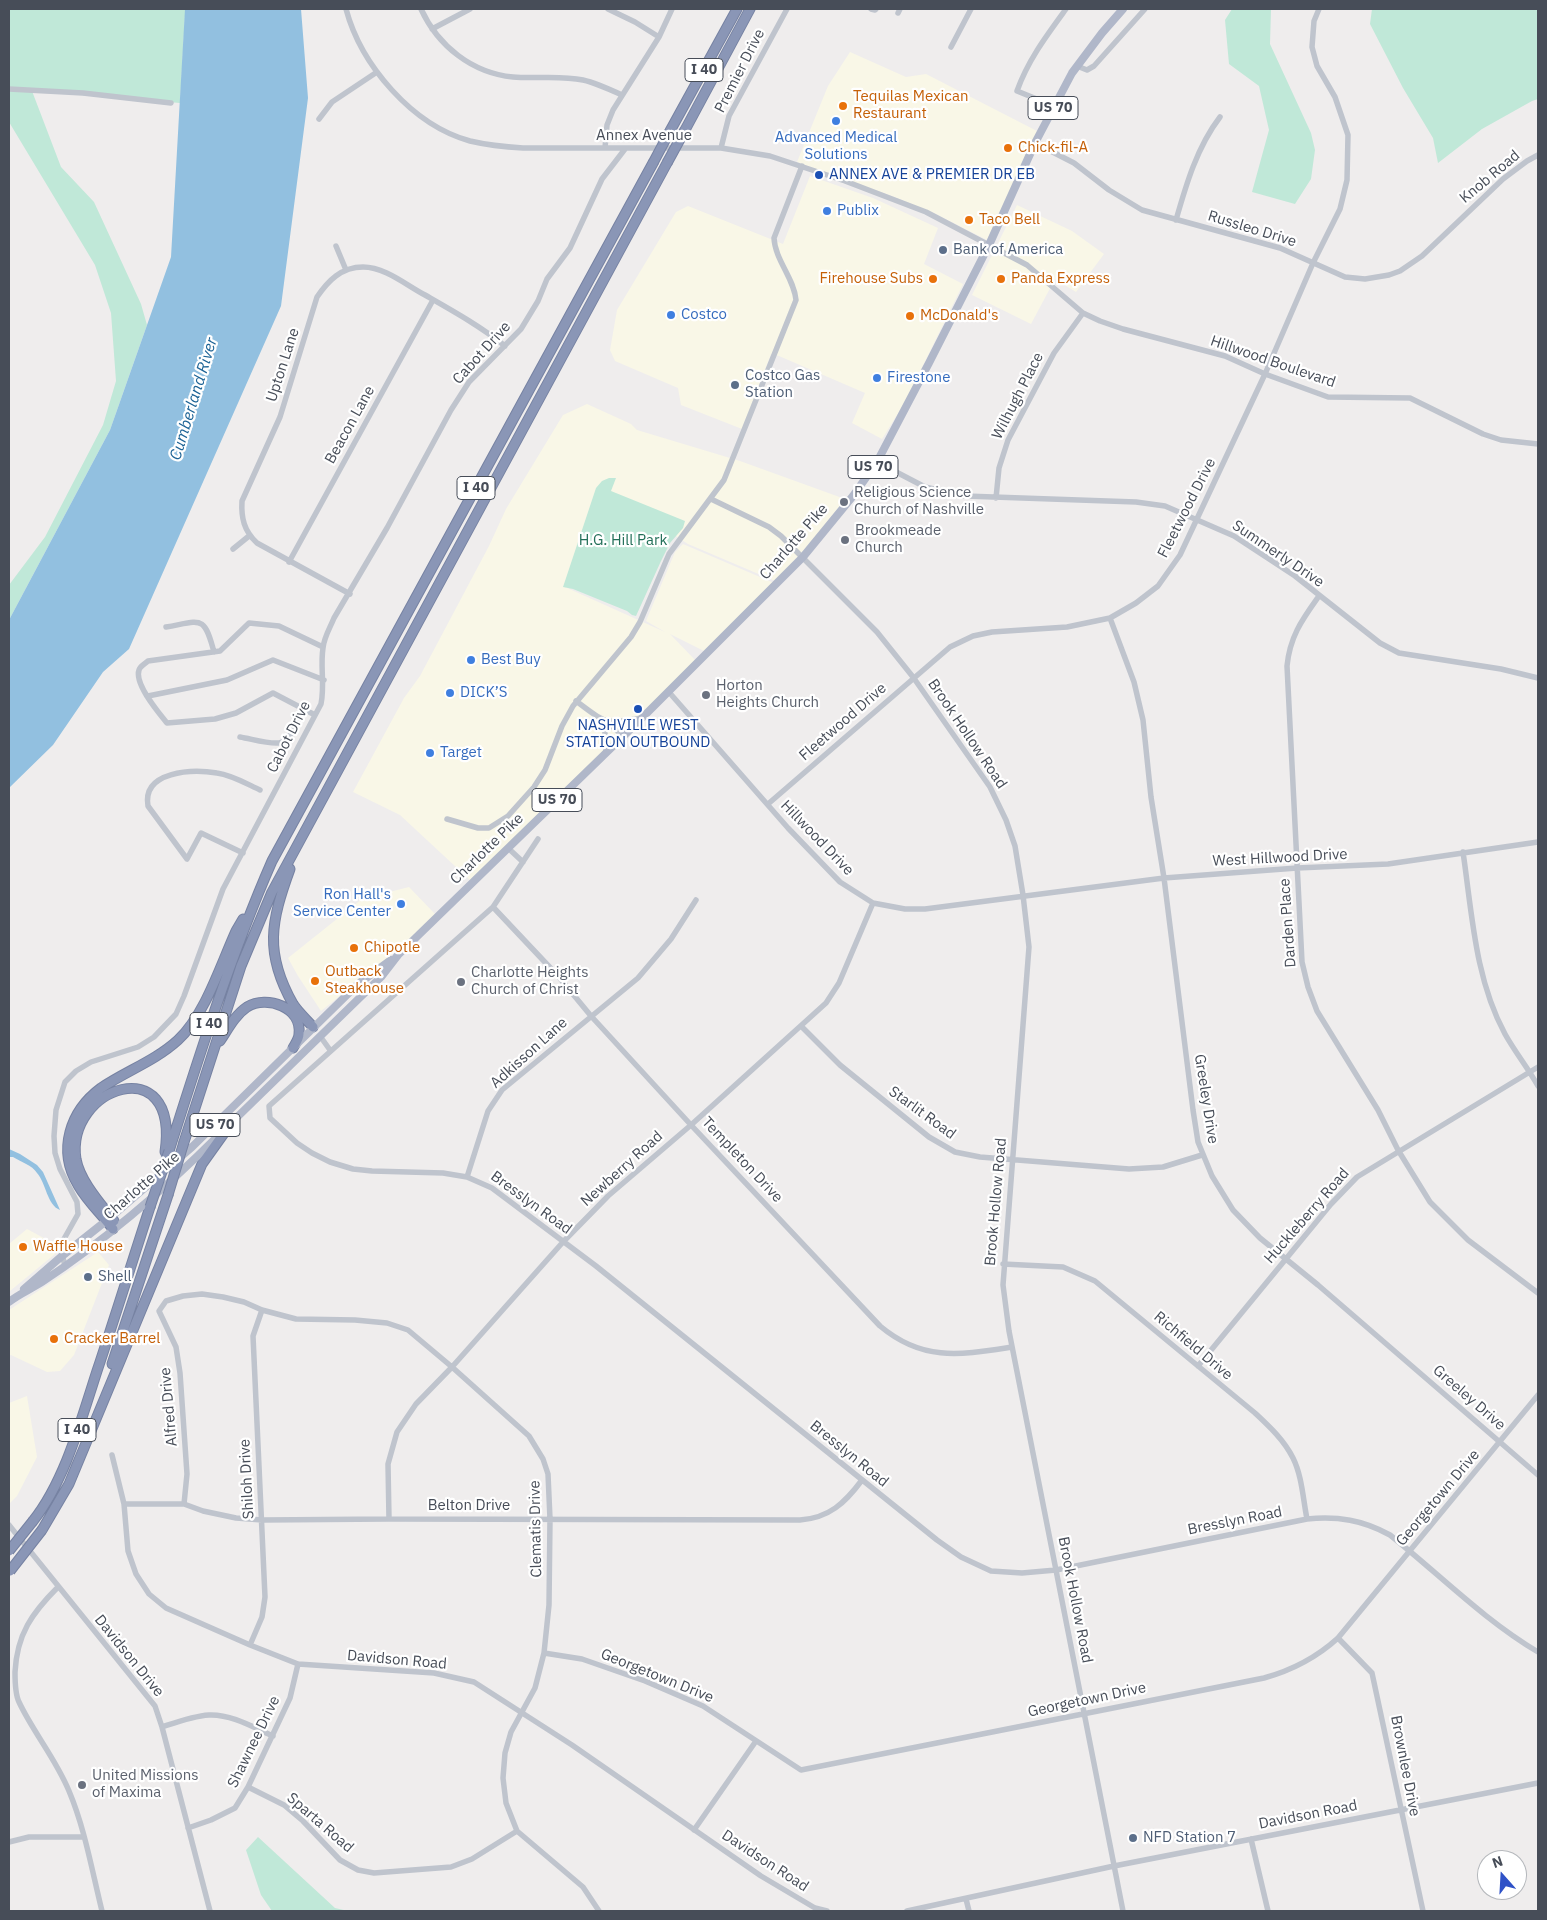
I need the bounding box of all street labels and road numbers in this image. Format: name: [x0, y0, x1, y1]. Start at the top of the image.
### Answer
street label: Premier Drive: [711, 26, 769, 116]
road number: I 40: [685, 58, 723, 82]
road number: US 70: [1028, 96, 1078, 120]
street label: Annex Avenue: [596, 127, 692, 145]
street label: Knob Road: [1456, 147, 1524, 207]
street label: Russleo Drive: [1206, 207, 1298, 251]
street label: Cabot Drive: [449, 318, 515, 388]
street label: Upton Lane: [263, 326, 303, 404]
street label: Hillwood Boulevard: [1208, 332, 1338, 392]
street label: Wilhugh Place: [988, 350, 1048, 442]
street label: Beacon Lane: [321, 383, 379, 467]
street label: Fleetwood Drive: [1154, 455, 1220, 561]
road number: US 70: [848, 456, 898, 478]
road number: I 40: [457, 476, 495, 499]
street label: Charlotte Pike: [756, 500, 832, 584]
street label: Summerly Drive: [1229, 517, 1327, 591]
street label: Brook Hollow Road: [924, 676, 1010, 792]
street label: Fleetwood Drive: [796, 679, 890, 765]
street label: Cabot Drive: [263, 698, 315, 776]
road number: US 70: [532, 788, 582, 812]
street label: Hillwood Drive: [777, 797, 857, 879]
street label: Charlotte Pike: [447, 810, 527, 888]
street label: West Hillwood Drive: [1212, 845, 1348, 871]
street label: Darden Place: [1276, 878, 1300, 968]
road number: I 40: [190, 1012, 228, 1036]
street label: Adkisson Lane: [487, 1014, 571, 1092]
street label: Greeley Drive: [1190, 1053, 1222, 1145]
street label: Starlit Road: [885, 1083, 959, 1143]
street label: Templeton Drive: [698, 1113, 786, 1207]
road number: US 70: [190, 1114, 240, 1136]
street label: Newberry Road: [577, 1128, 667, 1210]
street label: Brook Hollow Road: [981, 1137, 1011, 1267]
street label: Charlotte Pike: [100, 1148, 184, 1224]
street label: Huckleberry Road: [1261, 1165, 1353, 1267]
street label: Bresslyn Road: [487, 1168, 575, 1238]
street label: Richfield Drive: [1150, 1308, 1236, 1384]
street label: Greeley Drive: [1429, 1362, 1509, 1434]
street label: Alfred Drive: [157, 1367, 181, 1447]
street label: Bresslyn Road: [806, 1417, 892, 1491]
road number: I 40: [58, 1418, 96, 1442]
street label: Shiloh Drive: [236, 1438, 258, 1520]
street label: Georgetown Drive: [1392, 1446, 1484, 1550]
street label: Clematis Drive: [526, 1480, 546, 1578]
street label: Belton Drive: [428, 1497, 510, 1515]
street label: Bresslyn Road: [1186, 1503, 1284, 1539]
street label: Brook Hollow Road: [1054, 1535, 1096, 1665]
street label: Davidson Drive: [90, 1611, 168, 1701]
street label: Georgetown Drive: [598, 1645, 716, 1707]
street label: Davidson Road: [346, 1647, 448, 1673]
street label: Georgetown Drive: [1026, 1679, 1148, 1721]
street label: Shawnee Drive: [224, 1693, 284, 1791]
street label: Brownlee Drive: [1386, 1714, 1424, 1818]
street label: Sparta Road: [283, 1789, 357, 1857]
street label: Davidson Road: [1257, 1797, 1359, 1833]
street label: Davidson Road: [718, 1826, 812, 1896]

